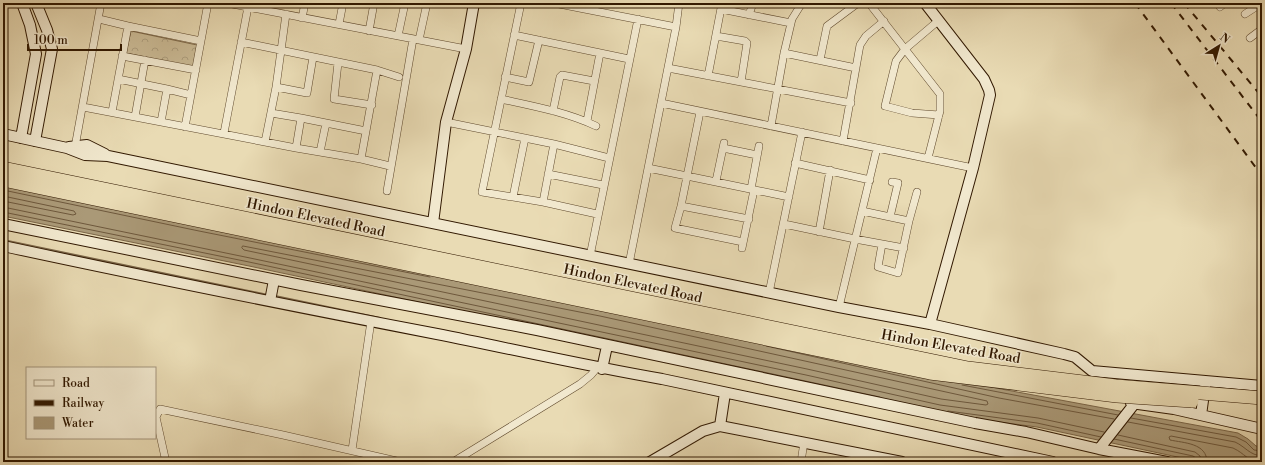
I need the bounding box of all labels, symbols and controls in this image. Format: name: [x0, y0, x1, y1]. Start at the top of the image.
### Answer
scale bar: [28, 26, 121, 52]
north arrow: [1199, 26, 1239, 66]
text: N: [1217, 31, 1232, 47]
text: 100 m: [34, 33, 68, 48]
street label: Hindon Elevated Road: [245, 194, 387, 241]
street label: Hindon Elevated Road: [562, 260, 704, 307]
street label: Hindon Elevated Road: [880, 326, 1022, 368]
legend: [26, 367, 156, 439]
text: Road: [62, 376, 90, 391]
text: Railway: [62, 396, 104, 411]
text: Water: [61, 416, 94, 431]

